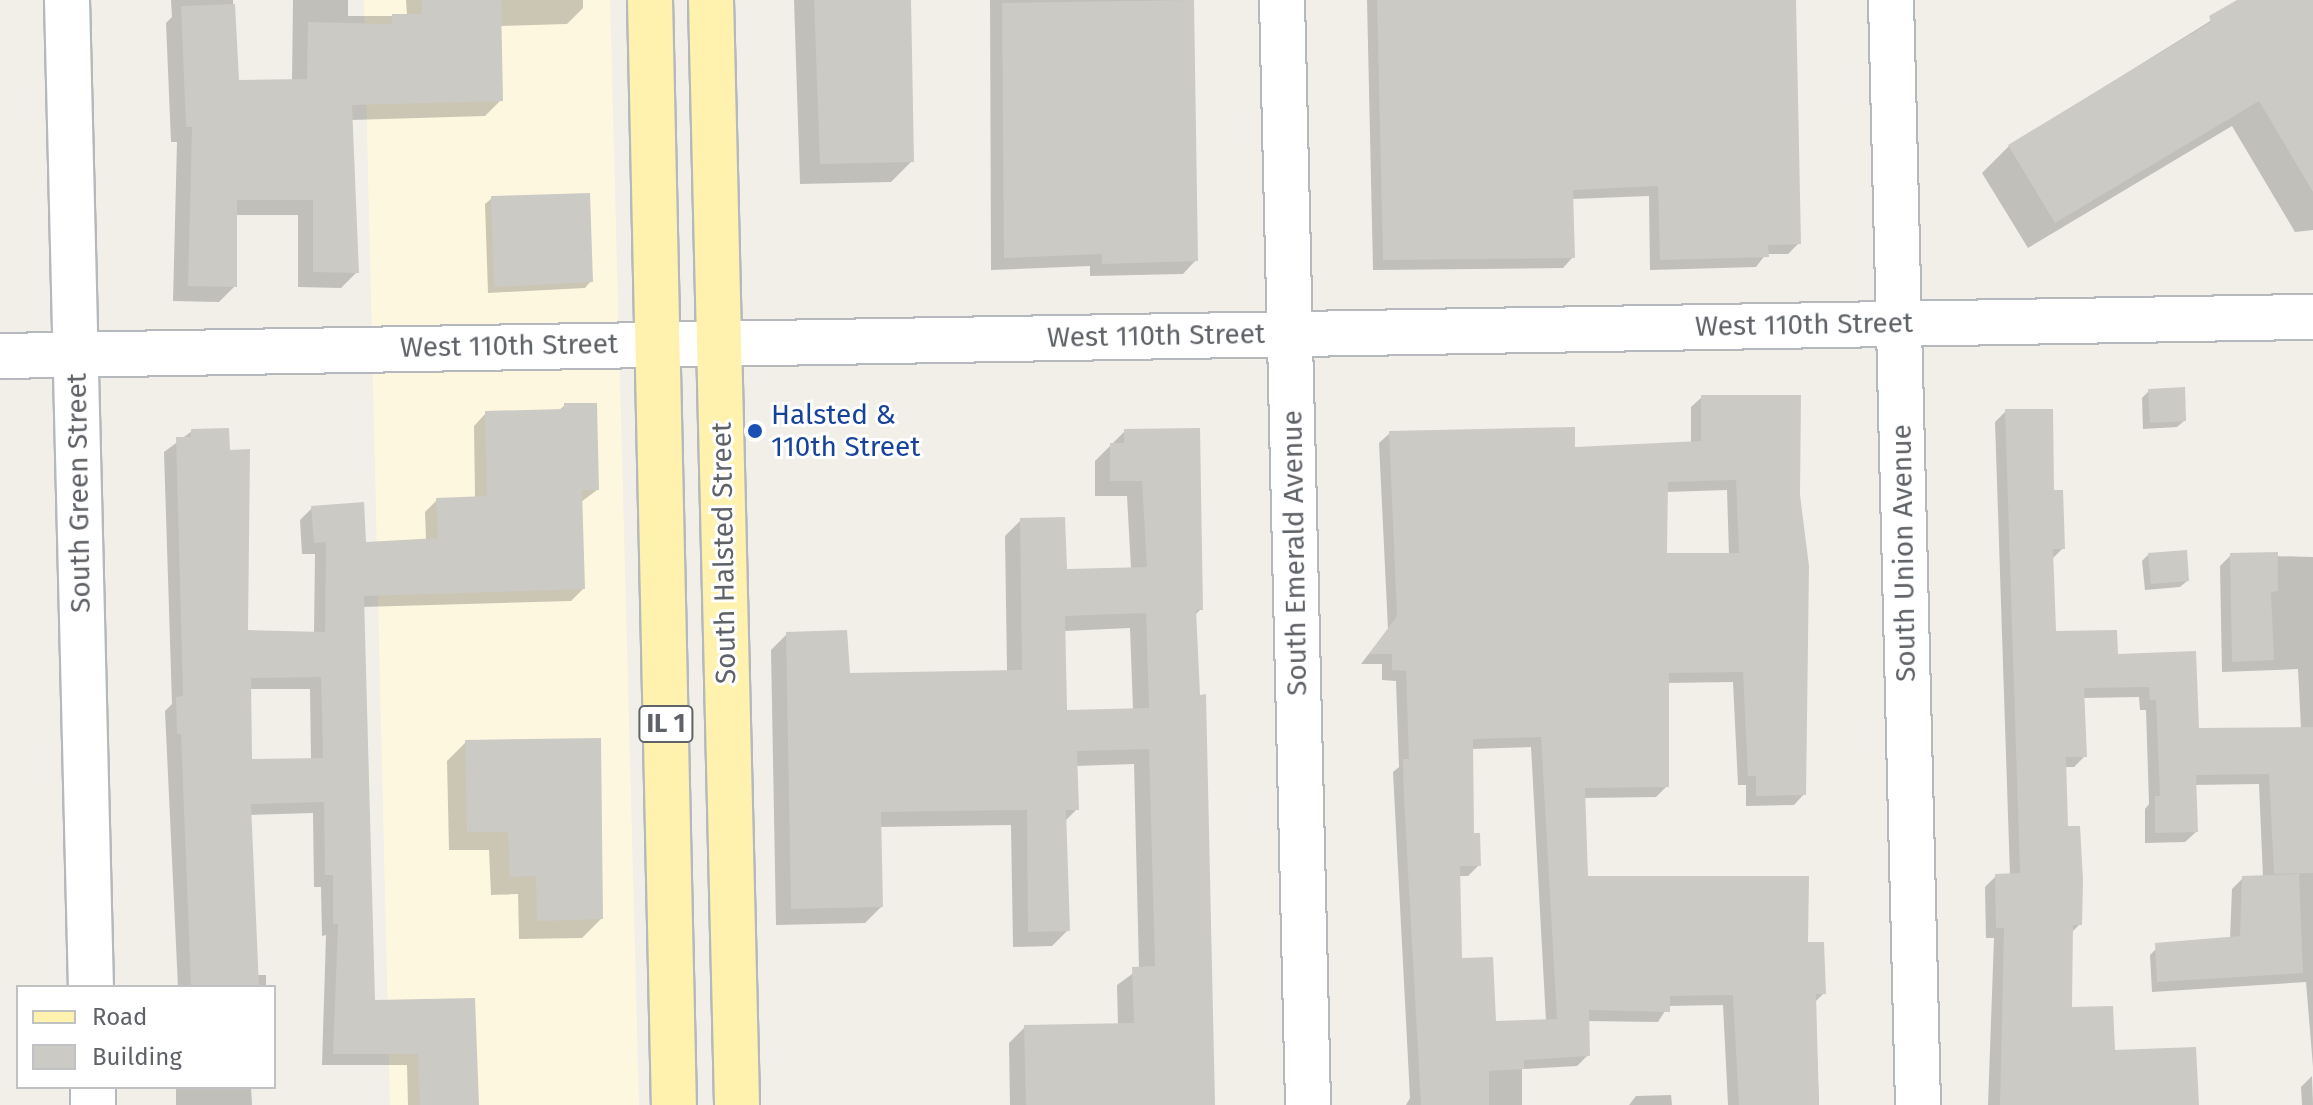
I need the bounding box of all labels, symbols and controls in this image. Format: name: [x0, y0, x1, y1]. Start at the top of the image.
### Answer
street label: West 110th Street: [1695, 306, 1913, 344]
street label: West 110th Street: [1047, 317, 1265, 355]
street label: West 110th Street: [400, 327, 618, 365]
street label: South Green Street: [60, 373, 98, 613]
place label: Halsted & 110th Street: [771, 398, 920, 464]
street label: South Emerald Avenue: [1276, 410, 1314, 696]
street label: South Halsted Street: [705, 422, 743, 684]
marker: Halsted & 110th Street: [746, 422, 764, 440]
street label: South Union Avenue: [1885, 424, 1923, 682]
road number: IL 1: [638, 702, 694, 746]
legend: [16, 985, 276, 1089]
text: Road: [92, 1003, 147, 1031]
text: Building: [92, 1043, 182, 1071]

